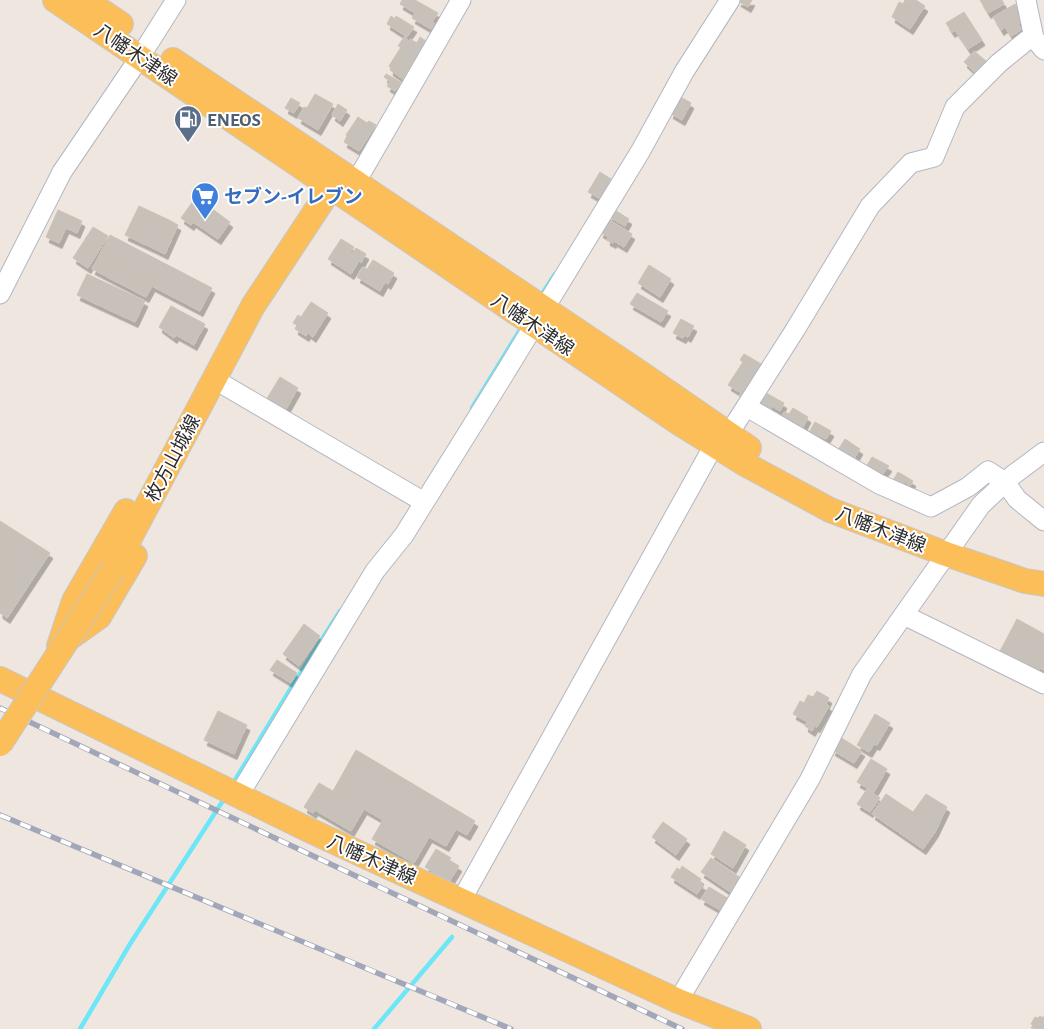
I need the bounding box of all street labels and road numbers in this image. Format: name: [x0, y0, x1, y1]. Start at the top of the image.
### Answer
street label: 八幡木津線: [90, 20, 180, 90]
street label: 八幡木津線: [487, 290, 577, 360]
street label: 枚方山城線: [141, 411, 204, 505]
street label: 八幡木津線: [833, 504, 929, 556]
street label: 八幡木津線: [324, 831, 419, 888]

